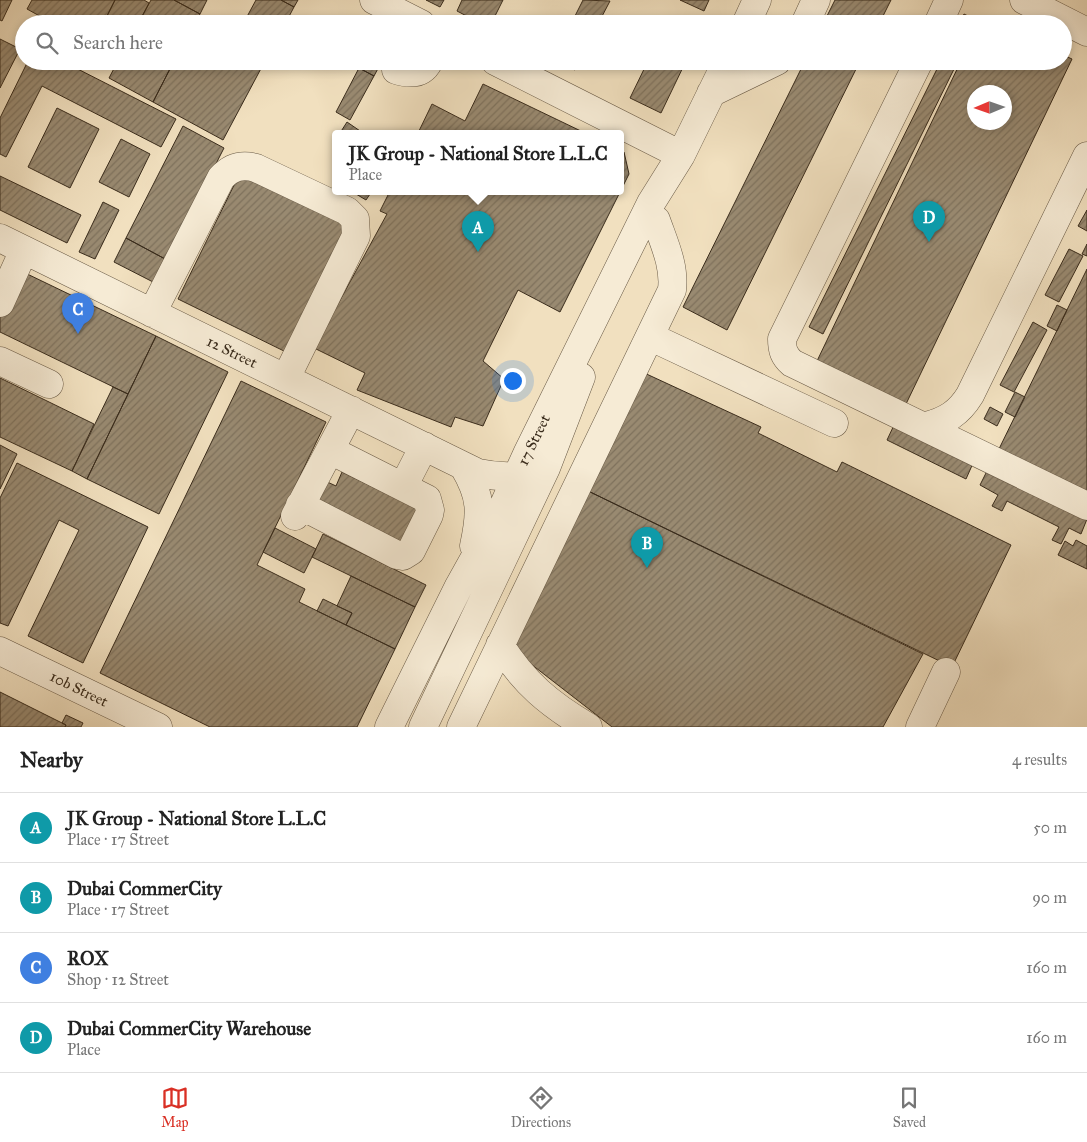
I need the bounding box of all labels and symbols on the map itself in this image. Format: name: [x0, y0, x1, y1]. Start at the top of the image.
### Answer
north arrow: [967, 85, 1012, 130]
pin: D: [913, 201, 945, 242]
pin: A: [462, 211, 494, 252]
pin: C: [62, 293, 94, 334]
street label: 12 Street: [204, 332, 261, 372]
your location: [500, 368, 526, 394]
street label: 17 Street: [514, 411, 554, 468]
pin: B: [631, 527, 663, 568]
street label: 10b Street: [47, 667, 112, 711]

